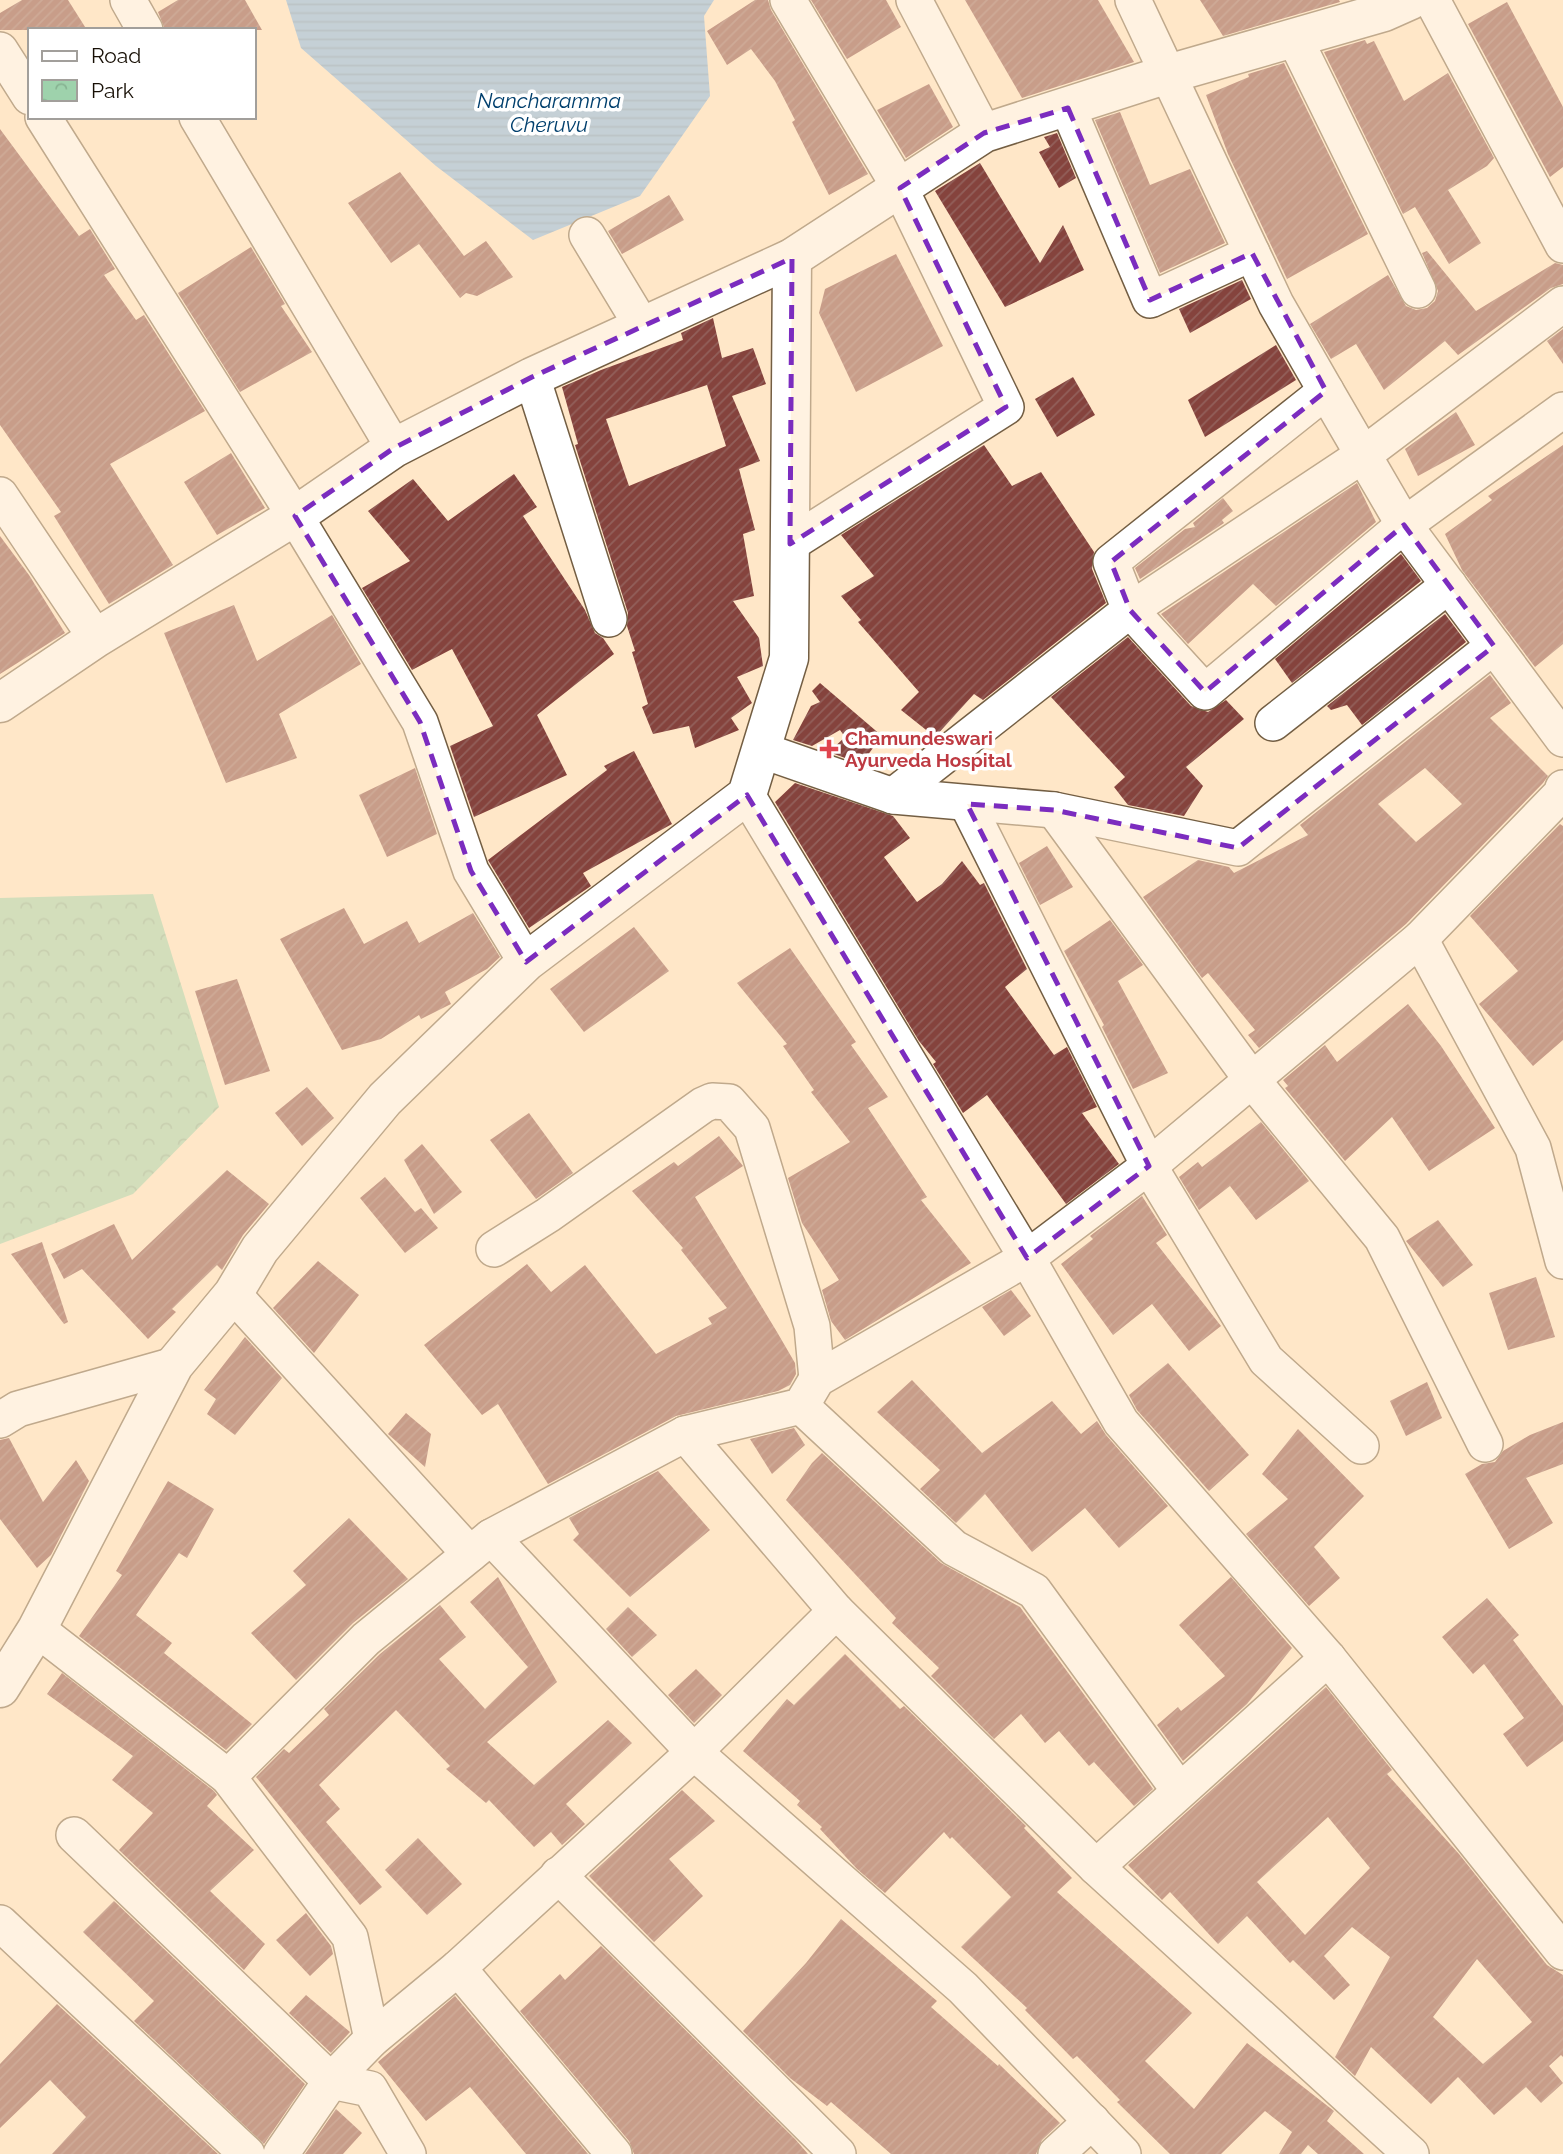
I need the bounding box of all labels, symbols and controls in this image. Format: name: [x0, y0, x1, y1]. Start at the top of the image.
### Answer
legend: [28, 28, 256, 119]
text: Road: [91, 43, 141, 68]
text: Park: [91, 78, 134, 103]
water label: Nancharamma Cheruvu: [477, 88, 621, 137]
place label: Chamundeswari Ayurveda Hospital: [845, 727, 1013, 771]
marker: Chamundeswari Ayurveda Hospital: [819, 739, 839, 759]

